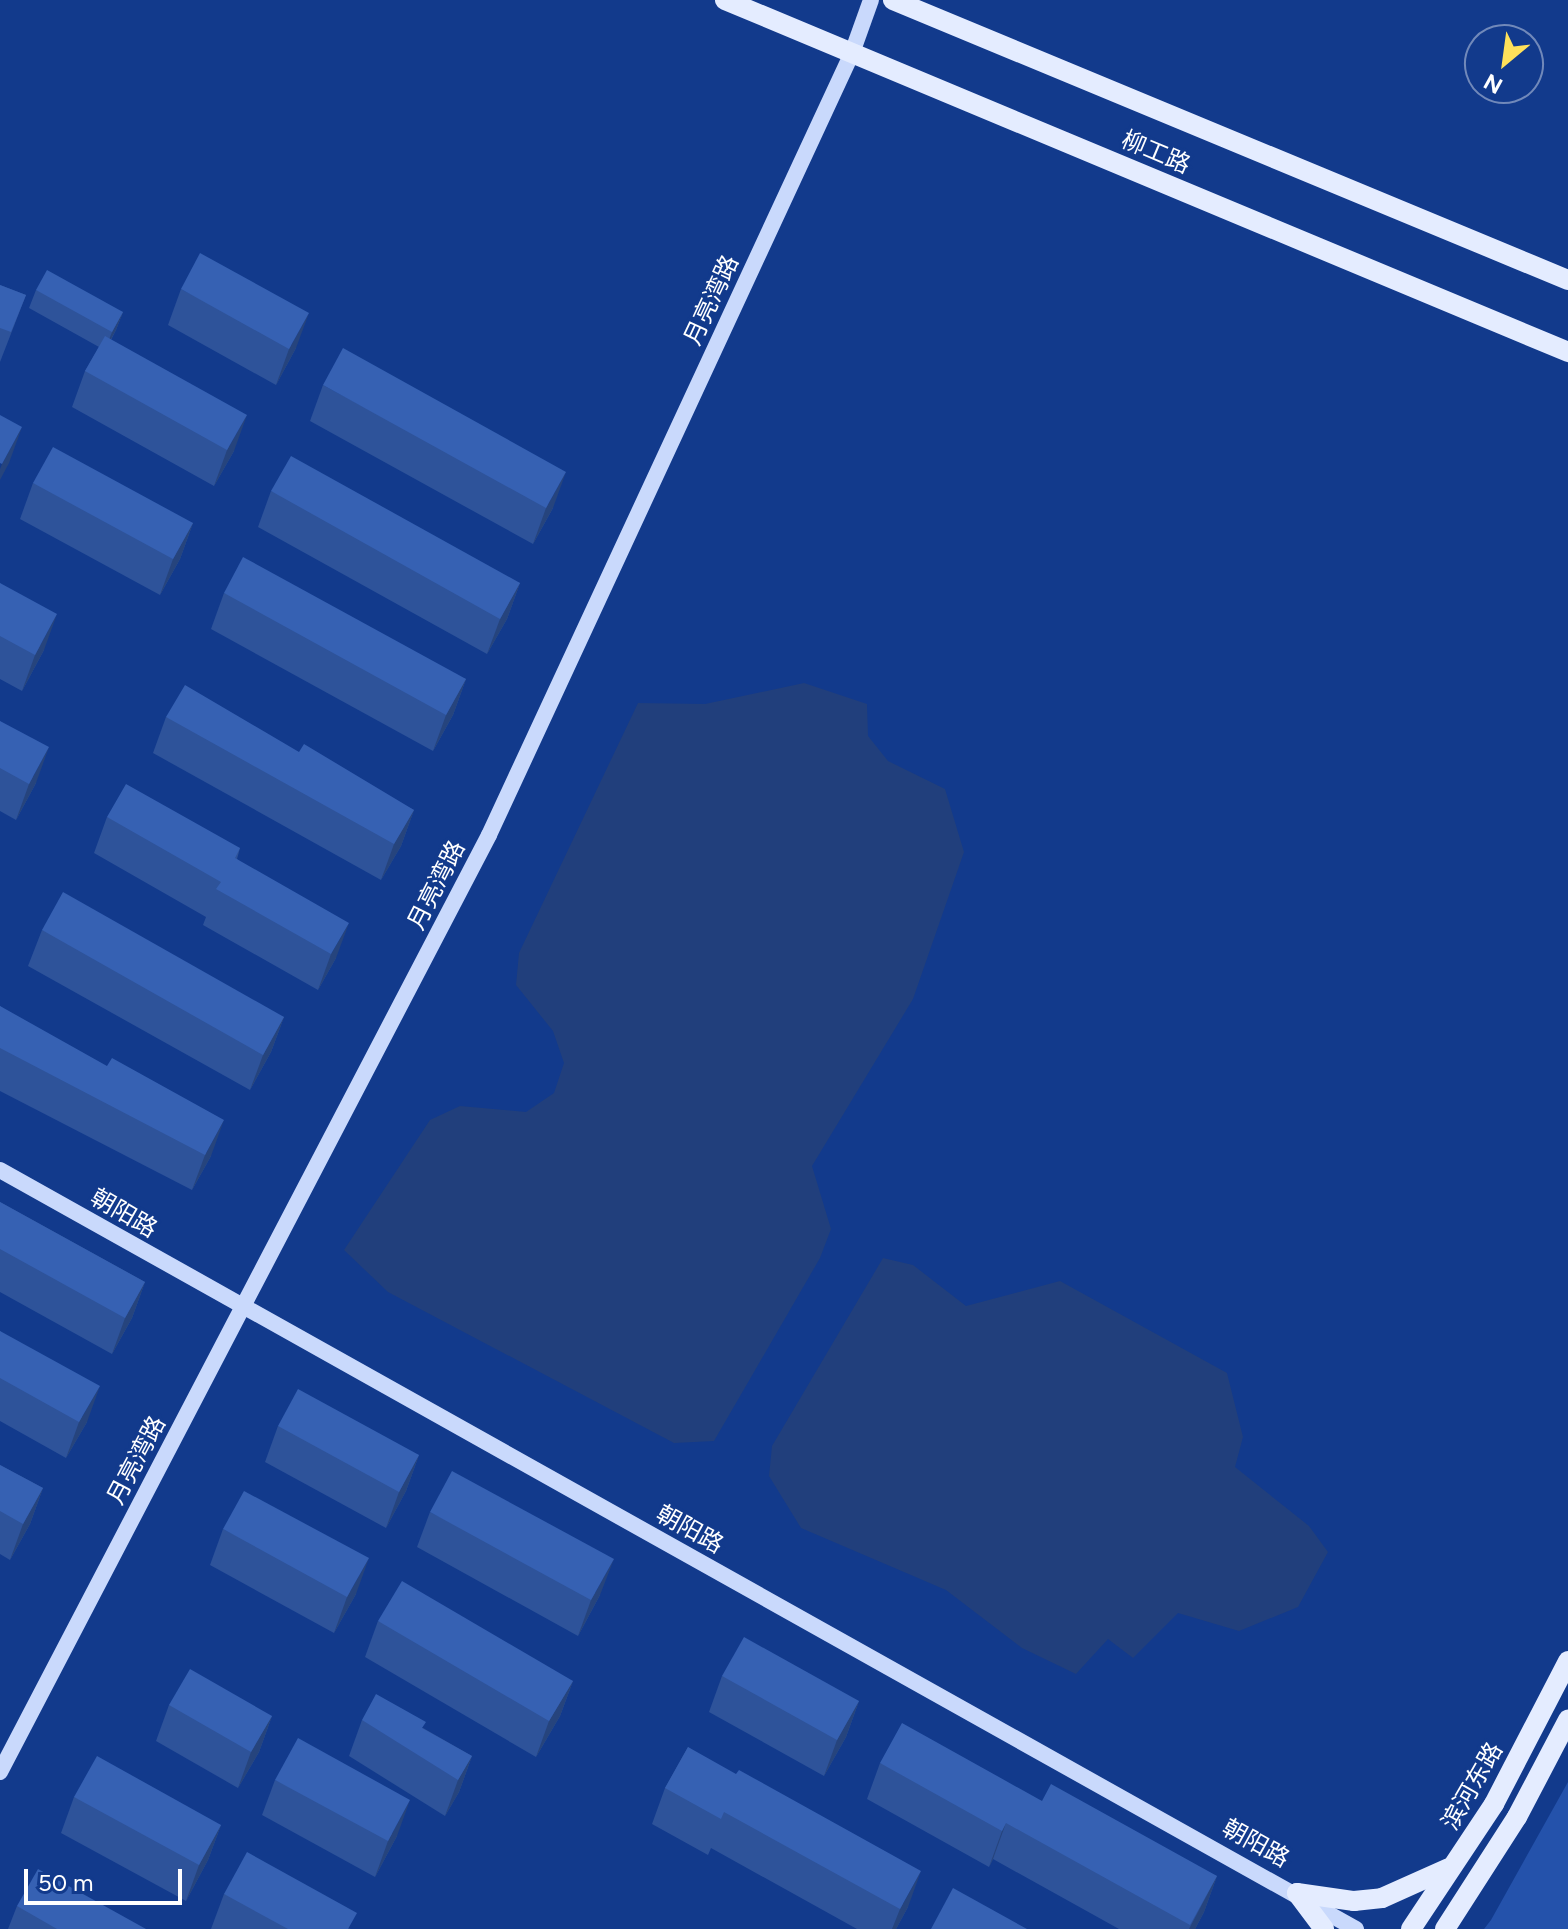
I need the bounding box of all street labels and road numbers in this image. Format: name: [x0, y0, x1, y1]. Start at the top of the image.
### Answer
street label: 柳工路: [1117, 125, 1195, 179]
street label: 月亮湾路: [678, 250, 744, 350]
street label: 月亮湾路: [401, 836, 471, 934]
street label: 朝阳路: [86, 1183, 162, 1243]
street label: 月亮湾路: [101, 1411, 171, 1509]
street label: 朝阳路: [652, 1499, 728, 1559]
street label: 滨河东路: [1436, 1737, 1508, 1835]
street label: 朝阳路: [1218, 1813, 1294, 1873]

